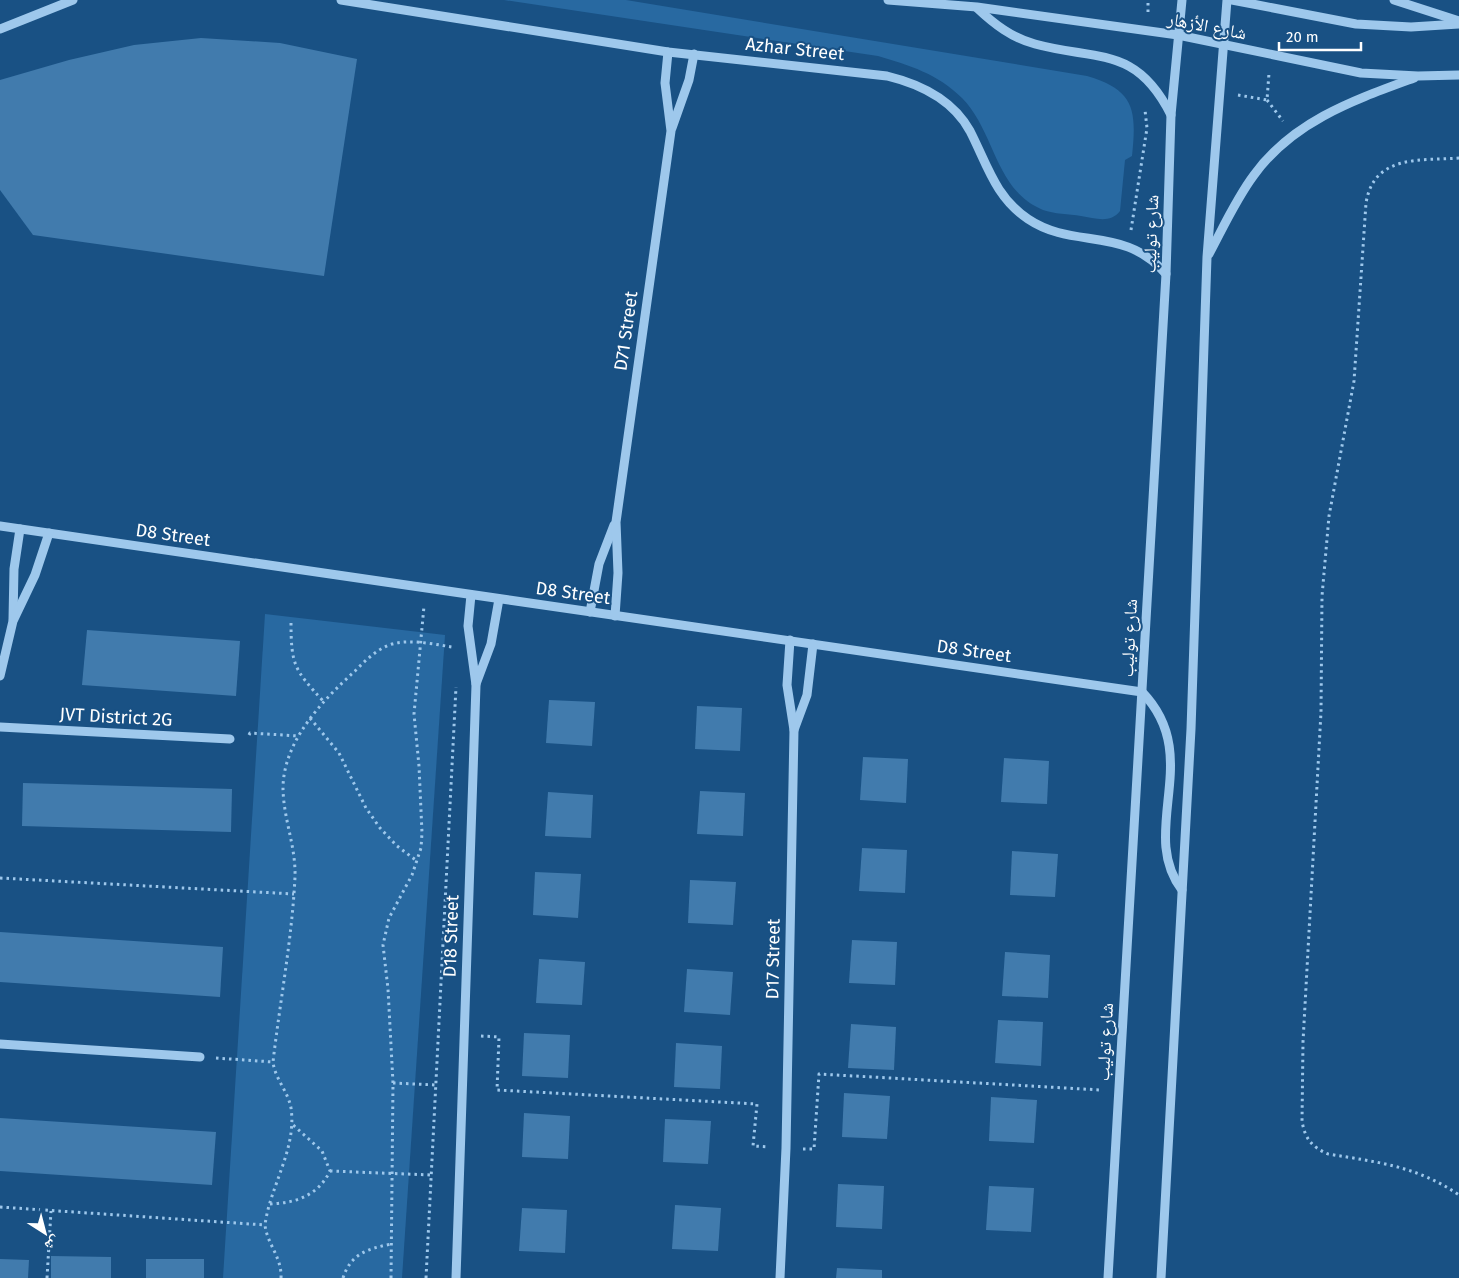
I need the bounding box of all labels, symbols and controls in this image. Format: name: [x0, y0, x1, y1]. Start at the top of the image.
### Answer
street label: شارع الأزهار: [1165, 7, 1248, 44]
scale bar: [1279, 20, 1362, 52]
text: 20 m: [1286, 28, 1319, 46]
street label: Azhar Street: [745, 33, 846, 65]
street label: شارع توليب: [1139, 194, 1163, 274]
street label: D71 Street: [610, 289, 643, 372]
street label: D8 Street: [134, 519, 212, 551]
street label: D8 Street: [534, 577, 612, 609]
street label: شارع توليب: [1116, 598, 1142, 678]
street label: D8 Street: [935, 635, 1013, 667]
street label: JVT District 2G: [59, 703, 173, 731]
street label: D18 Street: [439, 894, 463, 978]
street label: D17 Street: [761, 918, 785, 1000]
street label: شارع توليب: [1092, 1002, 1118, 1082]
north arrow: [20, 1208, 70, 1258]
text: ش: [41, 1232, 63, 1254]

